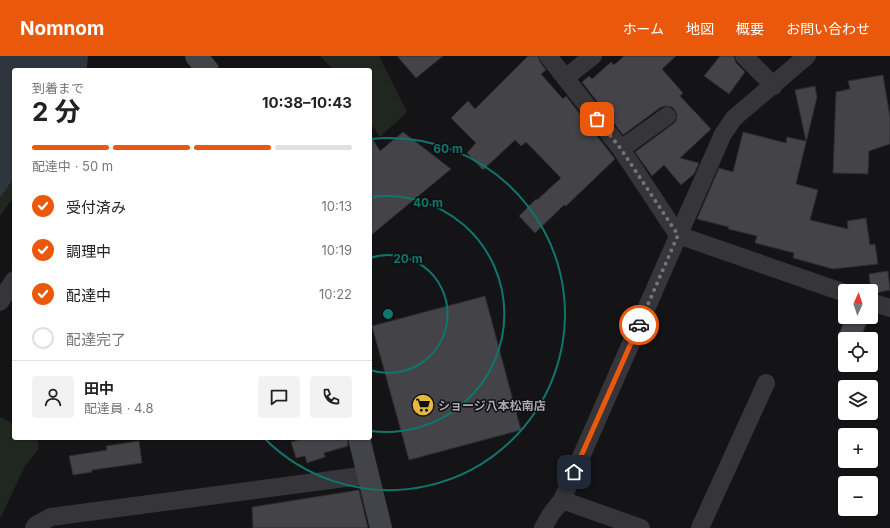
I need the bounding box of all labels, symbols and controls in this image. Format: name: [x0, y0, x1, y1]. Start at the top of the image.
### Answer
text: Nomnom: [20, 17, 104, 40]
text: ホーム: [622, 20, 664, 37]
text: 地図: [686, 20, 714, 37]
text: 概要: [736, 20, 764, 37]
text: お問い合わせ: [786, 20, 870, 37]
text: 到着まで: [32, 80, 84, 96]
text: 10:38–10:43: [262, 93, 352, 112]
text: 2 分: [32, 96, 81, 127]
pin: [580, 102, 614, 136]
icon: bag: [586, 108, 608, 130]
text: 60 m: [433, 141, 463, 156]
text: 配達中 · 50 m: [32, 158, 113, 174]
icon: check: [32, 195, 54, 217]
text: 40 m: [413, 195, 443, 210]
text: 受付済み: [66, 198, 126, 217]
text: 10:13: [321, 198, 352, 214]
icon: check: [32, 239, 54, 261]
text: 調理中: [66, 242, 111, 261]
text: 10:19: [321, 242, 352, 258]
text: 20 m: [393, 251, 423, 266]
icon: check: [32, 283, 54, 305]
north arrow: [838, 284, 878, 324]
map controls: [838, 284, 878, 516]
text: 配達中: [66, 286, 111, 305]
text: 10:22: [319, 286, 352, 302]
courier: [619, 305, 659, 345]
centre of rings: [381, 307, 395, 321]
icon: car: [628, 314, 650, 336]
text: 配達完了: [66, 330, 126, 349]
button: locate: [838, 332, 878, 372]
button: person: [32, 376, 74, 418]
button: chat: [258, 376, 300, 418]
button: phone: [310, 376, 352, 418]
text: 田中: [84, 379, 114, 398]
button: layers: [838, 380, 878, 420]
supermarket icon: ショージ八本松南店: [410, 392, 436, 418]
place label: ショージ八本松南店: [438, 398, 546, 413]
text: 配達員 · 4.8: [84, 400, 154, 416]
button: +: [838, 428, 878, 468]
pin: [557, 455, 591, 489]
icon: home: [563, 461, 585, 483]
button: −: [838, 476, 878, 516]

